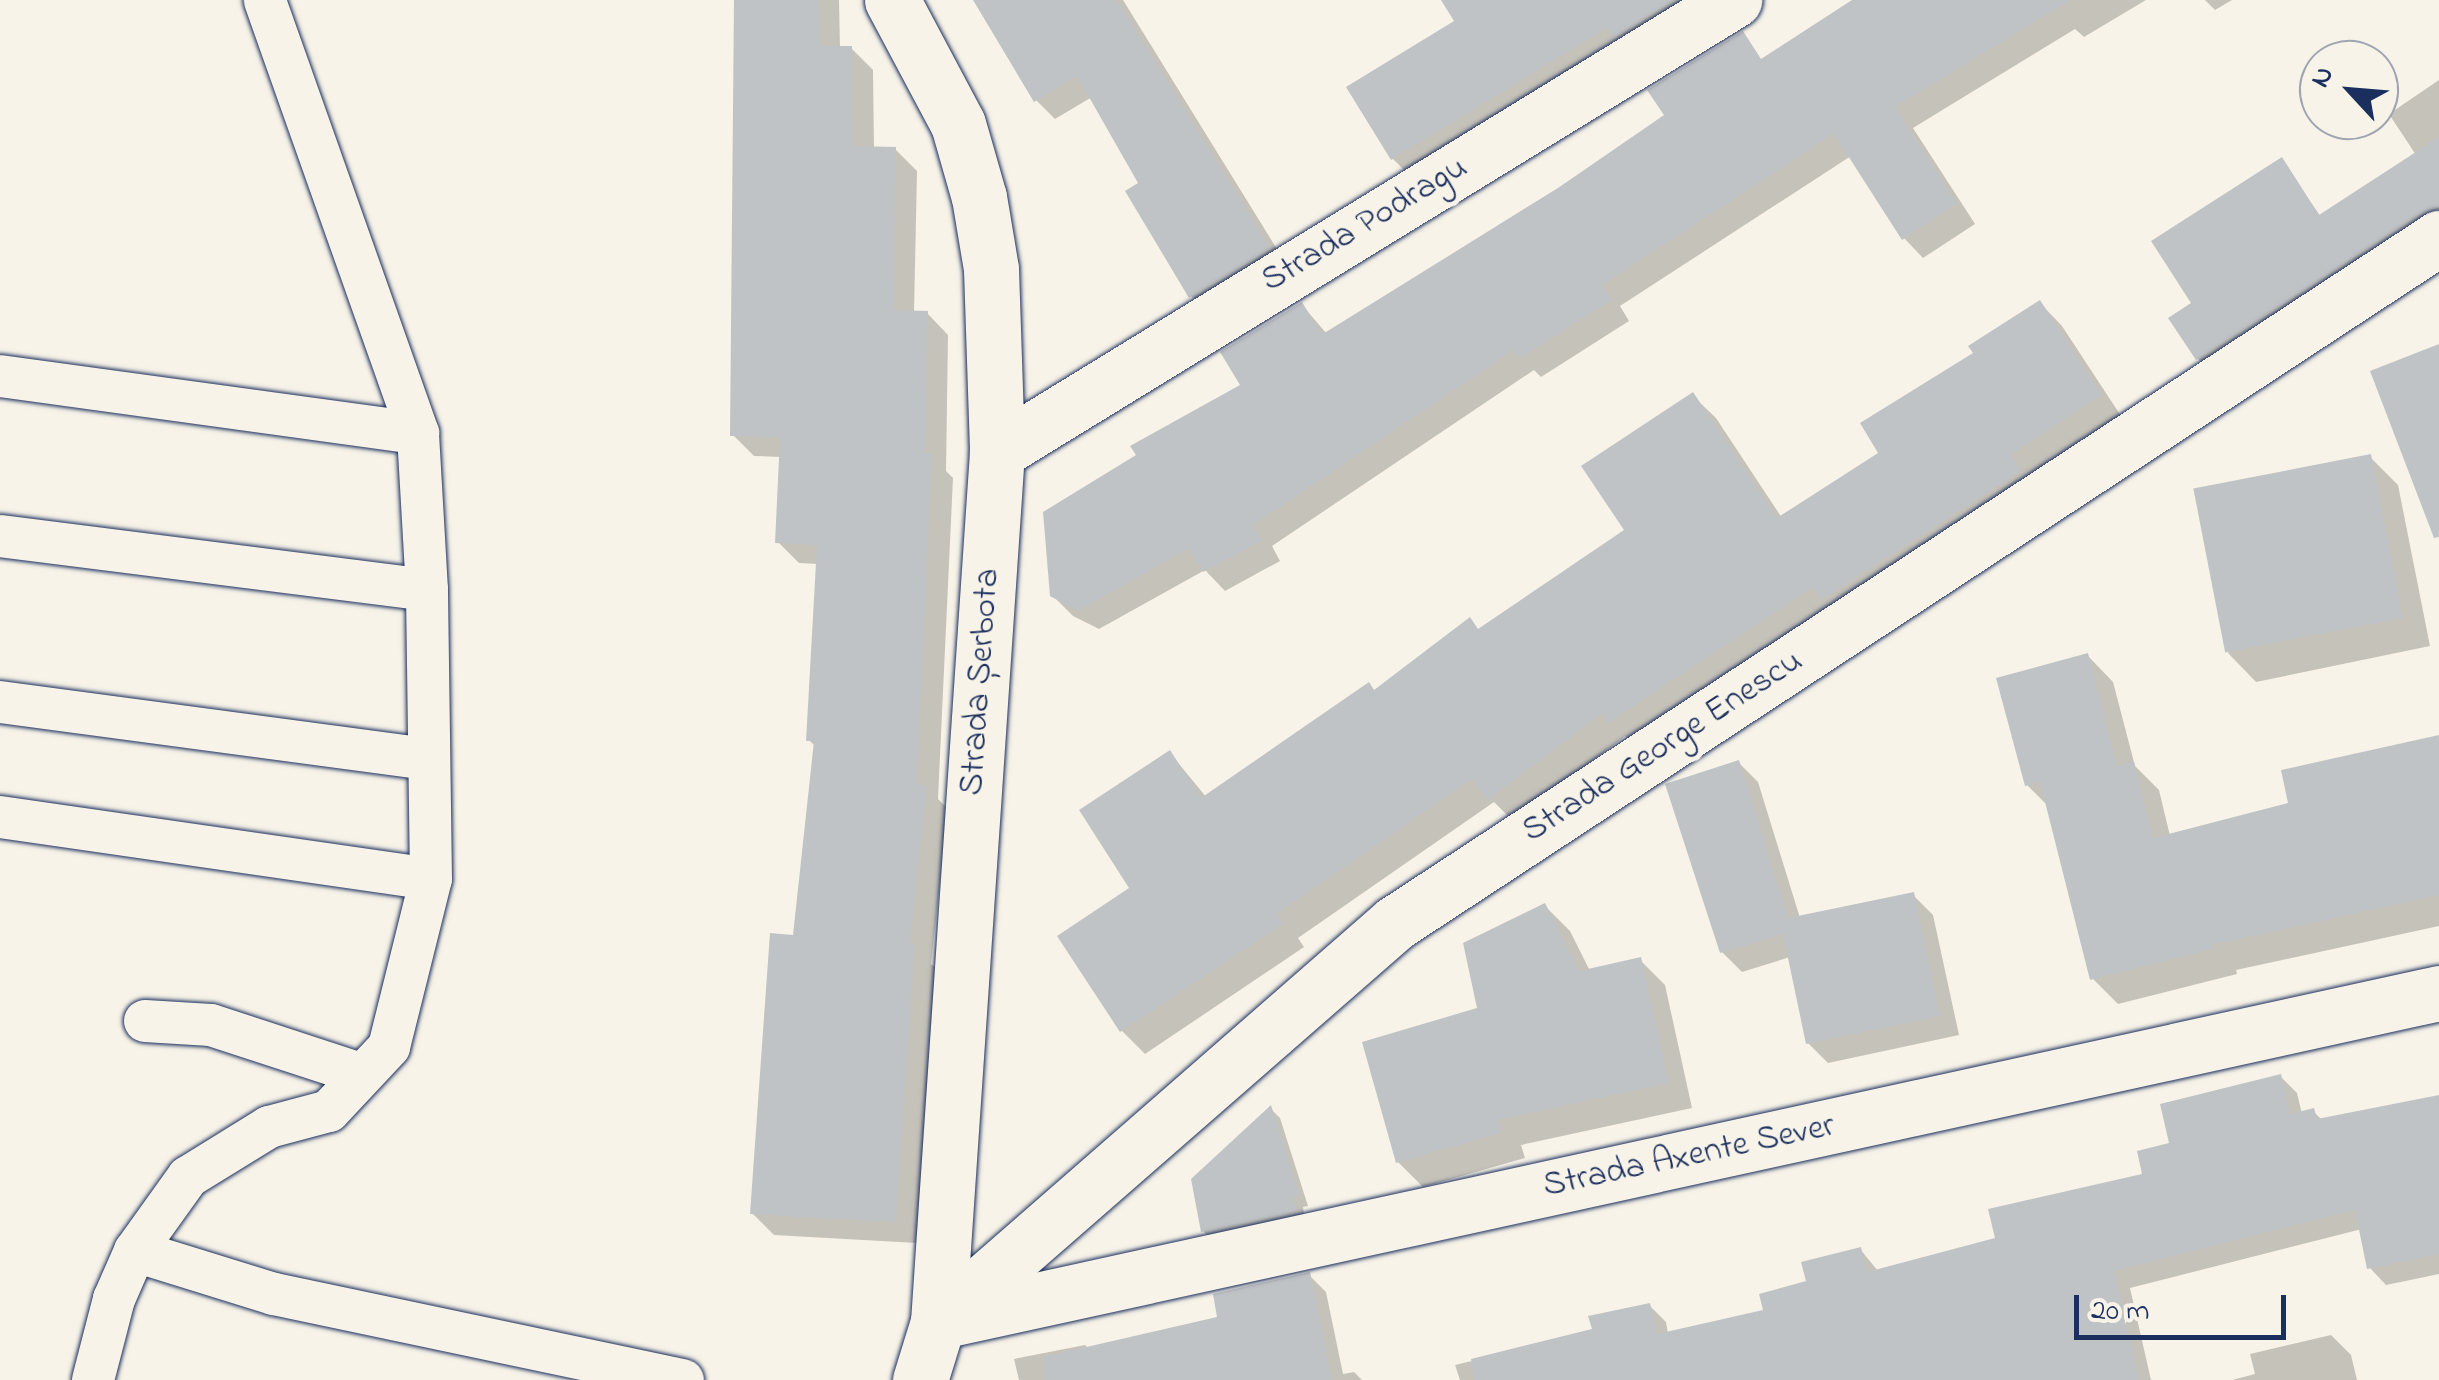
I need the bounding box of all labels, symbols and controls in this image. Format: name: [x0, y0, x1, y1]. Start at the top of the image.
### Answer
north arrow: [2299, 40, 2399, 140]
text: N: [2301, 60, 2346, 95]
street label: Strada Podragu: [1254, 147, 1476, 303]
street label: Strada Șerbota: [952, 567, 1010, 797]
street label: Strada George Enescu: [1515, 641, 1811, 853]
street label: Strada Axente Sever: [1539, 1106, 1839, 1208]
scale bar: [2079, 1275, 2292, 1337]
text: 20 m: [2091, 1290, 2150, 1334]

